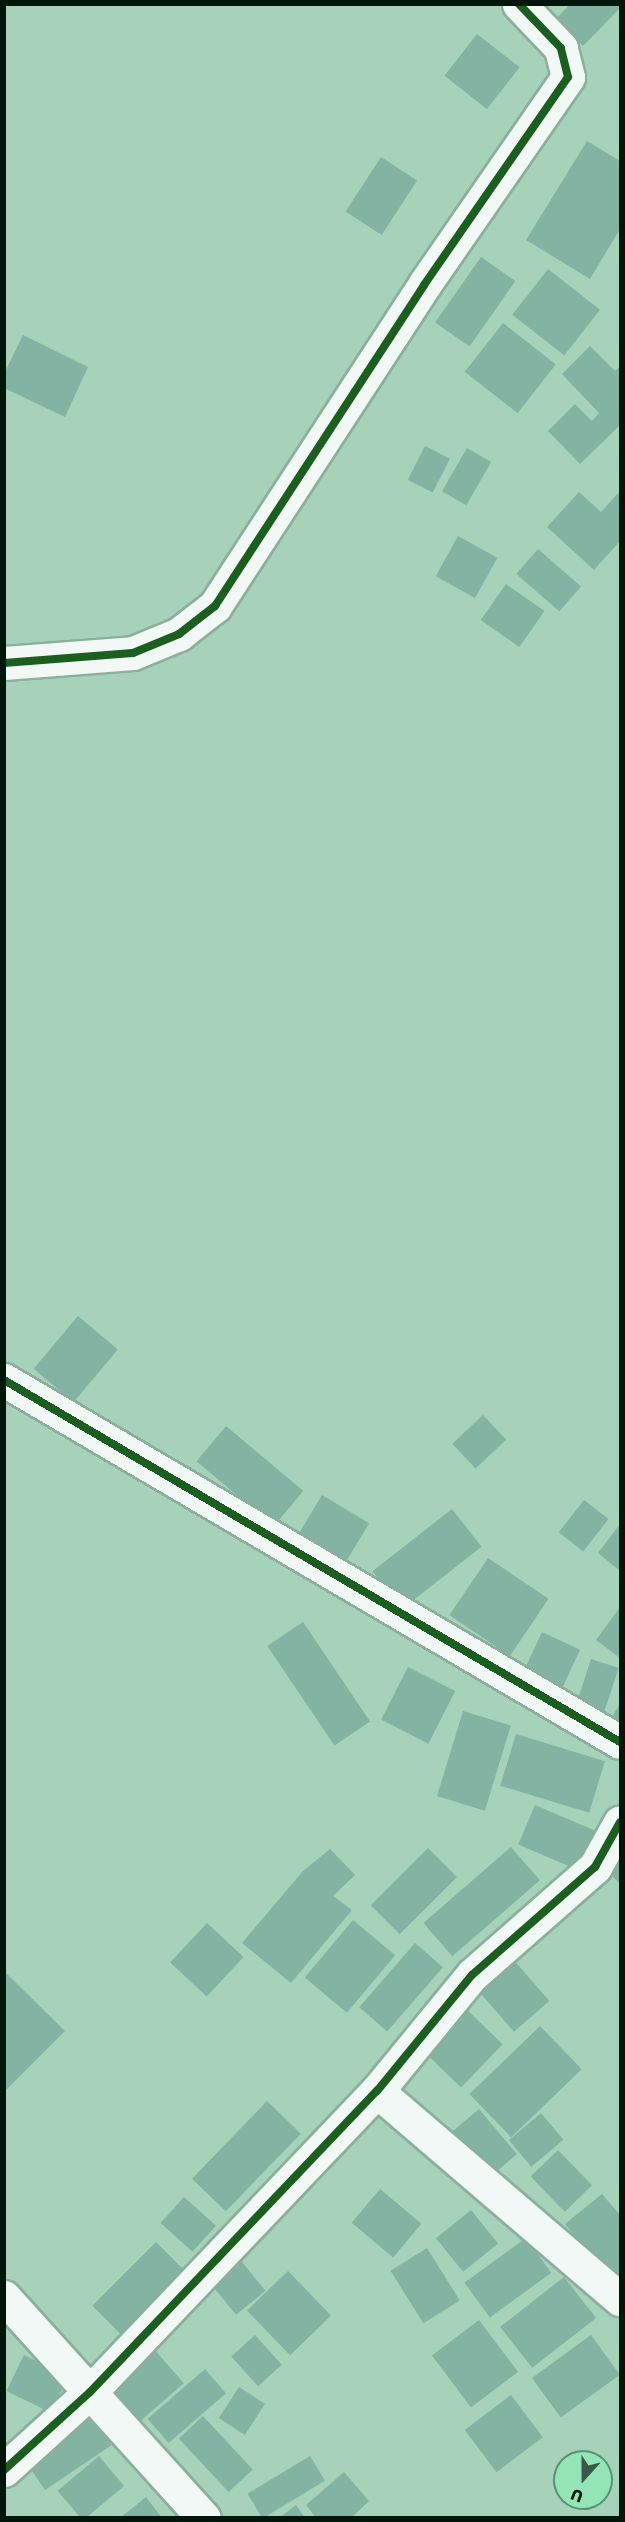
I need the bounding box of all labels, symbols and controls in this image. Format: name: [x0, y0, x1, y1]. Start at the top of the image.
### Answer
north arrow: [553, 2450, 613, 2510]
text: U: [568, 2483, 586, 2508]

